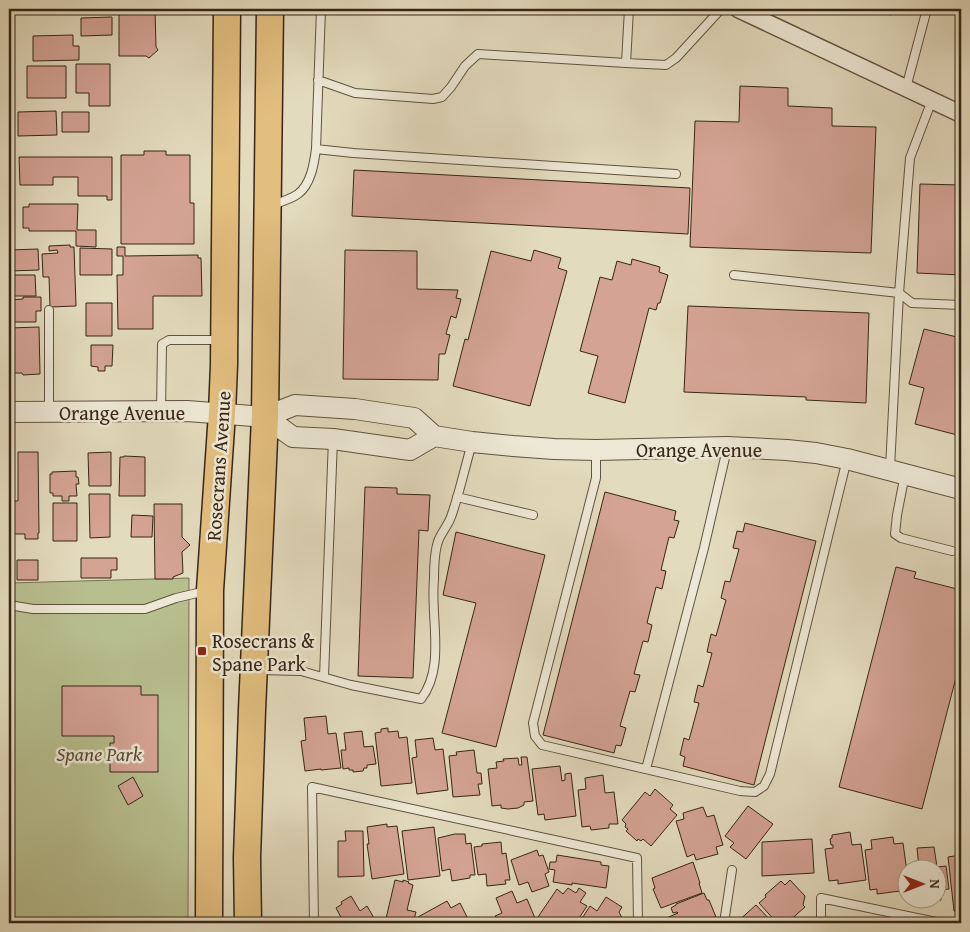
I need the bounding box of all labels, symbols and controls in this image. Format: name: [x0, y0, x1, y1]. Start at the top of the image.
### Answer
street label: Rosecrans Avenue: [198, 390, 238, 542]
street label: Orange Avenue: [59, 398, 185, 427]
street label: Orange Avenue: [636, 435, 762, 464]
place label: Rosecrans & Spane Park: [212, 626, 315, 678]
marker: Rosecrans & Spane Park: [196, 645, 208, 657]
park label: Spane Park: [56, 739, 143, 768]
north arrow: [898, 860, 948, 910]
text: N: [925, 879, 945, 889]

